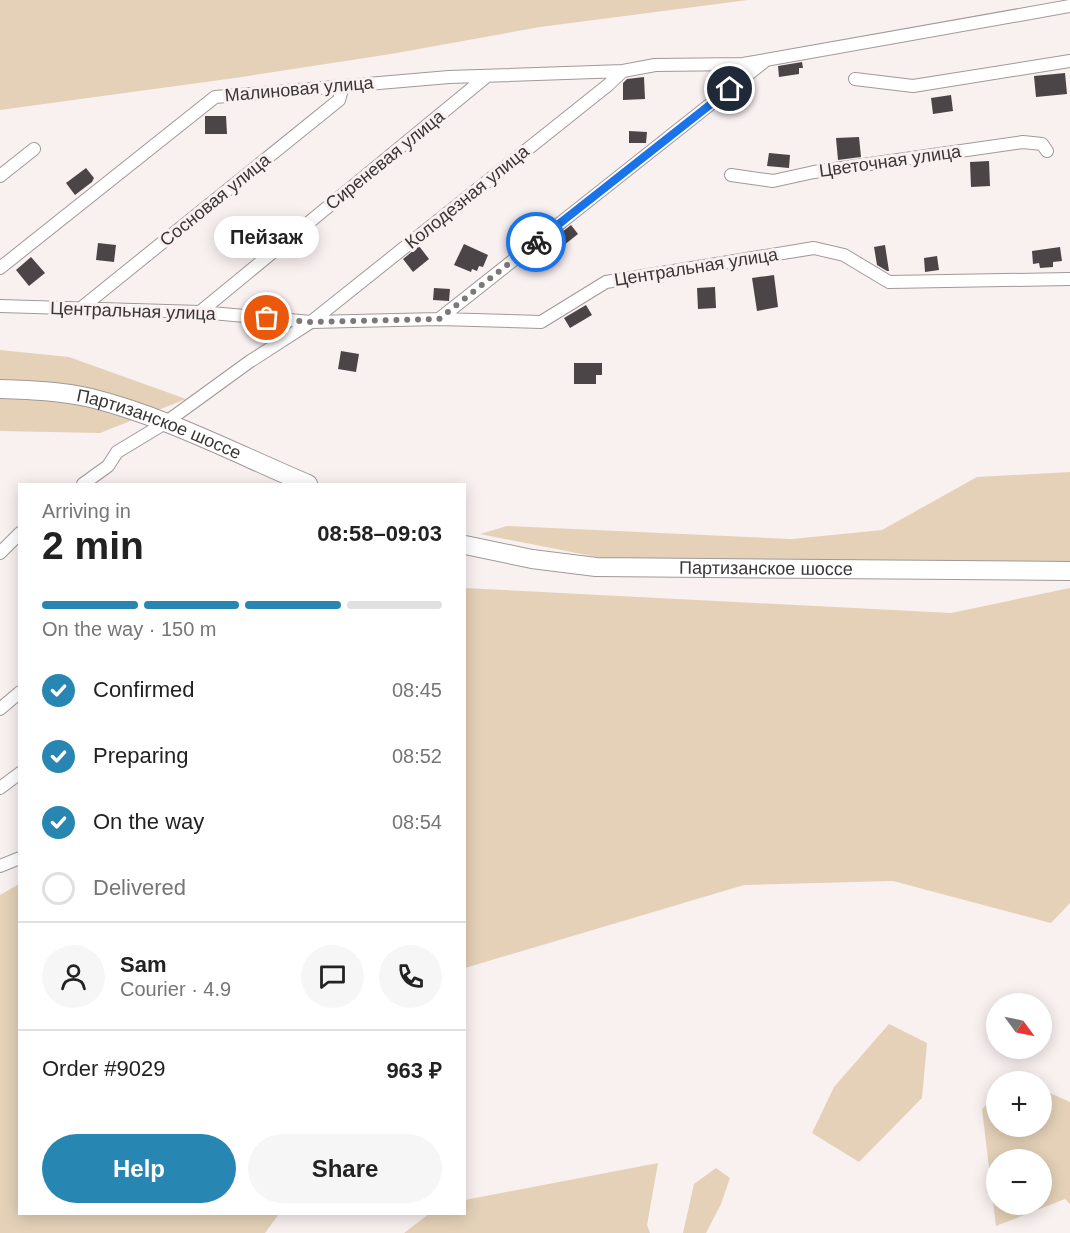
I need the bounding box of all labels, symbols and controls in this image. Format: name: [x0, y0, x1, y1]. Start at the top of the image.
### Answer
pin: [704, 63, 755, 114]
street label: Малиновая улица: [224, 72, 375, 105]
icon: home: [713, 72, 746, 105]
street label: Сиреневая улица: [322, 105, 449, 214]
street label: Колодезная улица: [401, 140, 533, 253]
street label: Цветочная улица: [818, 141, 963, 181]
street label: Сосновая улица: [156, 149, 275, 250]
courier: [506, 212, 566, 272]
callout: Пейзаж: [214, 216, 320, 258]
text: Пейзаж: [230, 226, 303, 248]
icon: bike: [520, 226, 553, 259]
street label: Центральная улица: [613, 244, 780, 290]
pin: [241, 292, 292, 343]
street label: Центральная улица: [50, 298, 217, 324]
icon: bag: [250, 301, 283, 334]
street label: Партизанское шоссе: [75, 385, 244, 463]
text: Arriving in: [42, 500, 131, 522]
text: 08:58–09:03: [317, 521, 442, 546]
text: 2 min: [42, 524, 144, 567]
street label: Партизанское шоссе: [679, 558, 853, 579]
text: On the way · 150 m: [42, 618, 217, 640]
icon: check: [42, 674, 75, 707]
text: Confirmed: [93, 677, 194, 702]
text: 08:45: [392, 679, 442, 701]
icon: check: [42, 740, 75, 773]
text: Preparing: [93, 743, 188, 768]
text: 08:52: [392, 745, 442, 767]
icon: check: [42, 806, 75, 839]
text: On the way: [93, 809, 204, 834]
text: 08:54: [392, 811, 442, 833]
text: Delivered: [93, 875, 186, 900]
button: person: [42, 945, 105, 1008]
button: chat: [301, 945, 364, 1008]
button: phone: [379, 945, 442, 1008]
text: Sam: [120, 952, 166, 977]
text: Courier · 4.9: [120, 978, 231, 1000]
north arrow: [986, 993, 1052, 1059]
map controls: [986, 993, 1052, 1215]
text: Order #9029: [42, 1056, 166, 1081]
text: 963 ₽: [386, 1058, 442, 1083]
button: +: [986, 1071, 1052, 1137]
button: Help: [42, 1134, 236, 1203]
button: Share: [248, 1134, 442, 1203]
button: −: [986, 1149, 1052, 1215]

